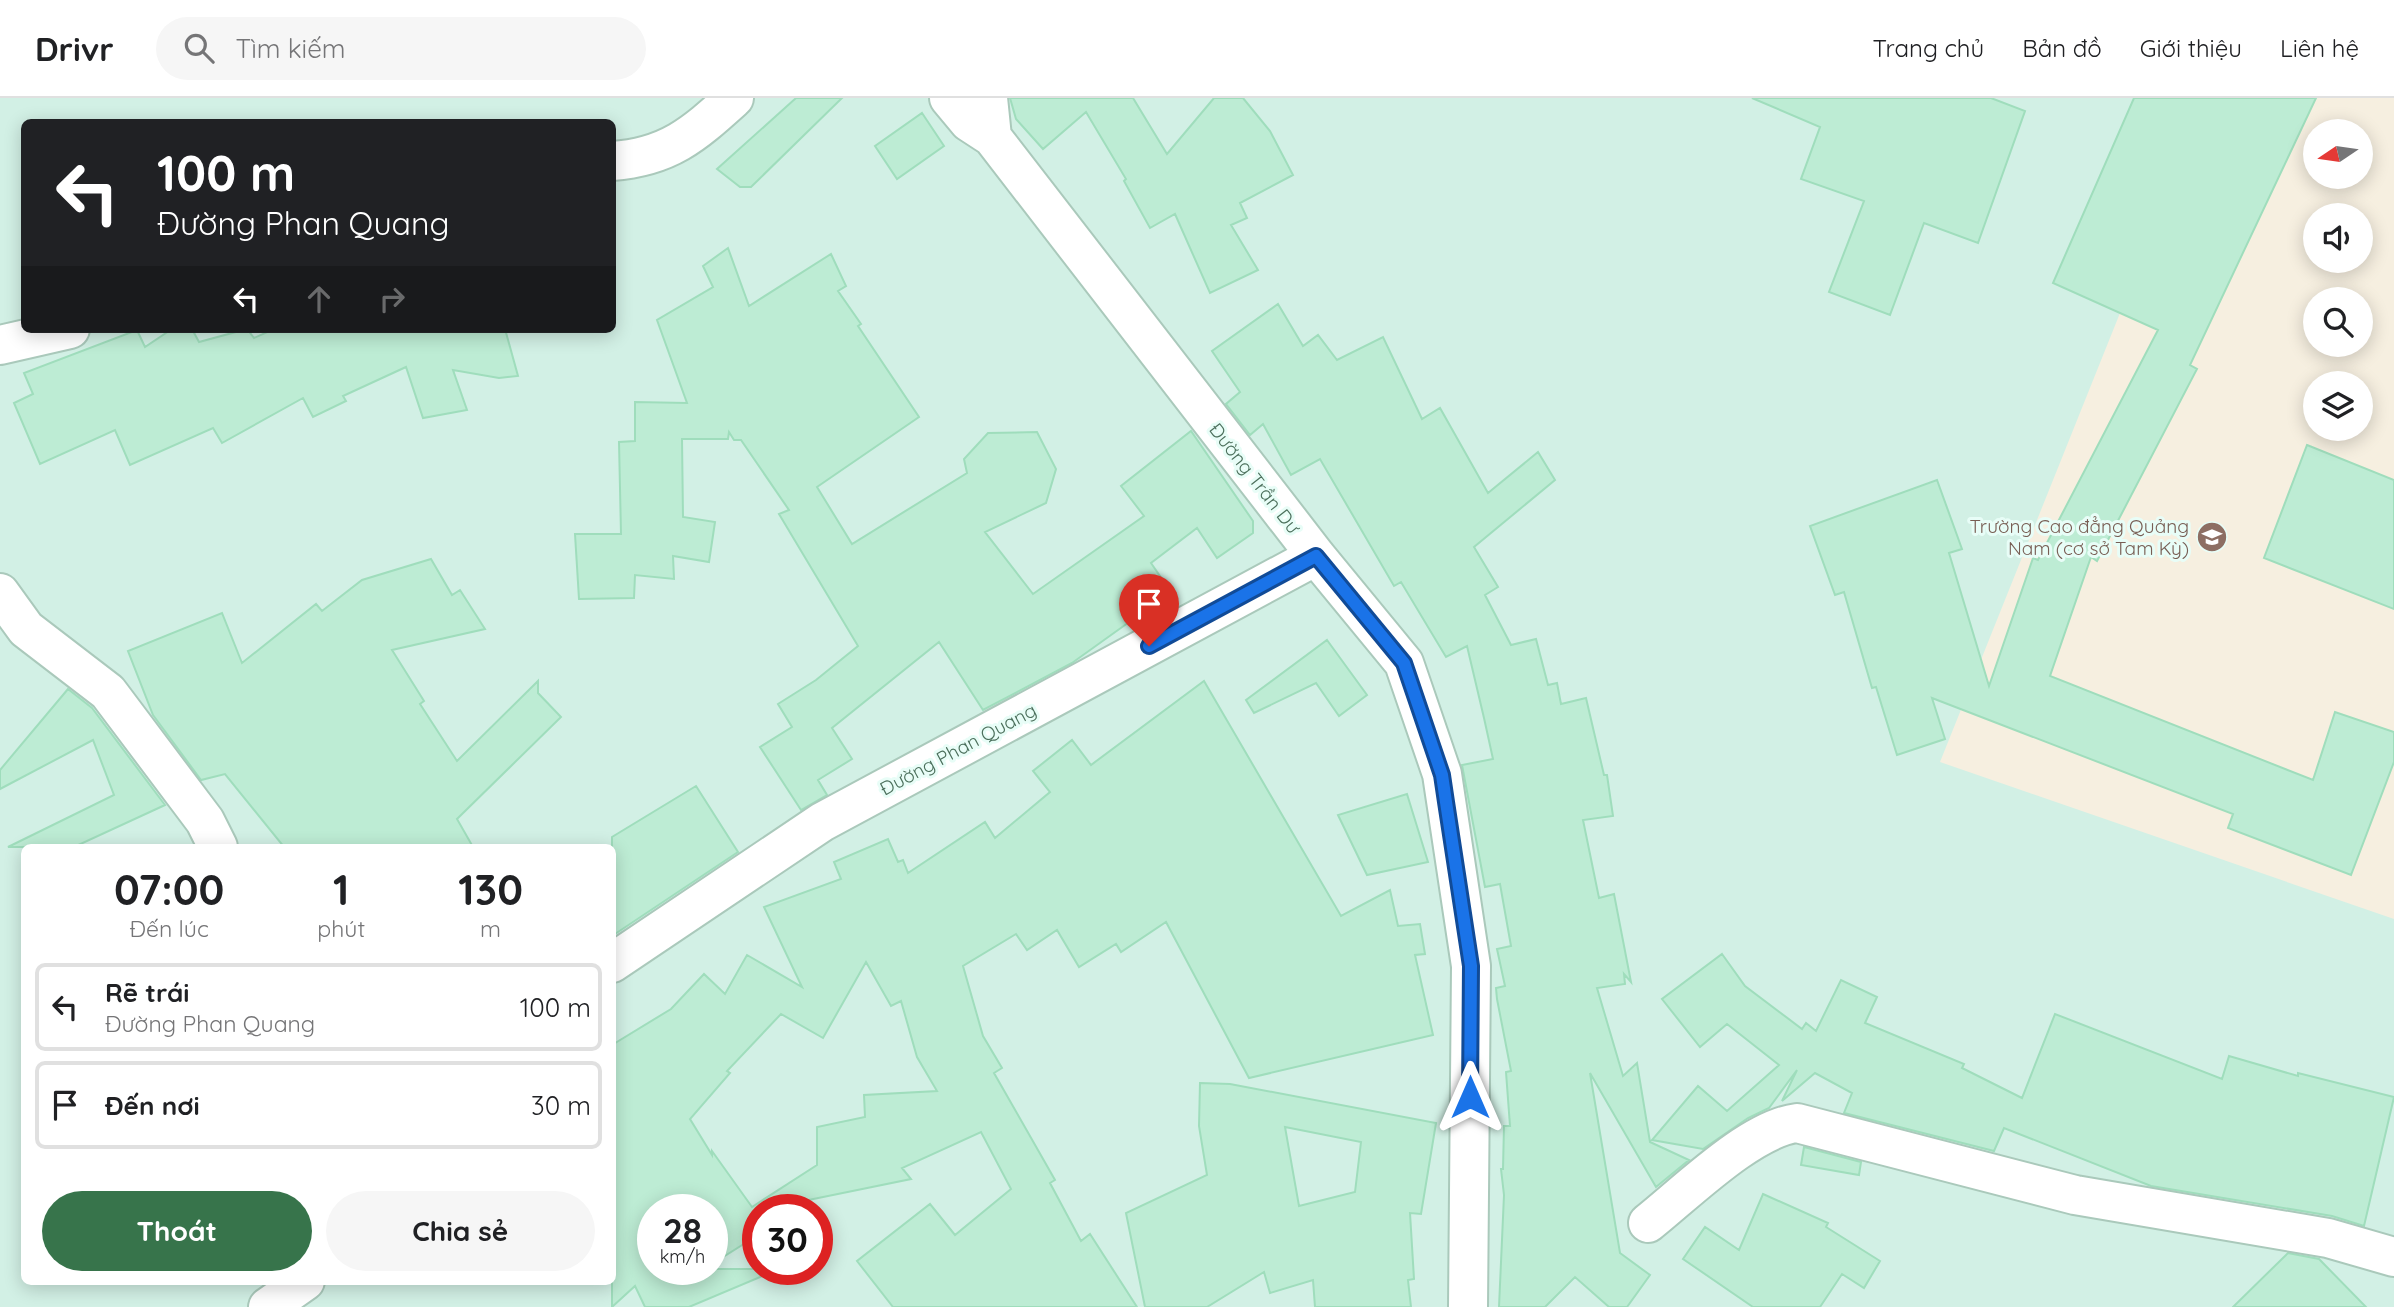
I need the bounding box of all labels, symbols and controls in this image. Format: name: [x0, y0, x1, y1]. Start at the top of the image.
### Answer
search box: [156, 17, 646, 80]
text: Drivr: [35, 28, 114, 69]
icon: search: [180, 29, 218, 67]
text: Tìm kiếm: [236, 32, 346, 65]
text: Trang chủ: [1872, 33, 1984, 63]
text: Bản đồ: [2022, 33, 2102, 63]
text: Giới thiệu: [2140, 33, 2242, 63]
text: Liên hệ: [2280, 33, 2359, 63]
north arrow: [2303, 119, 2373, 189]
map controls: [2303, 119, 2373, 441]
text: 100 m: [157, 142, 295, 203]
icon: left: [42, 147, 133, 238]
text: Đường Phan Quang: [157, 203, 449, 243]
button: sound: [2303, 203, 2373, 273]
icon: left: [227, 280, 265, 318]
icon: ahead: [300, 280, 338, 318]
icon: right: [373, 280, 411, 318]
button: search: [2303, 287, 2373, 357]
button: layers: [2303, 371, 2373, 441]
street label: Đường Trần Dư: [1204, 418, 1306, 539]
place label: Trường Cao đẳng Quảng Nam (cơ sở Tam Kỳ): [1970, 514, 2189, 560]
school or university icon: Trường Cao đẳng Quảng Nam (cơ sở Tam Kỳ): [2195, 520, 2229, 554]
pin: [1119, 574, 1179, 646]
icon: arrive: [1130, 585, 1168, 623]
street label: Đường Phan Quang: [876, 698, 1040, 800]
text: 07:00: [114, 863, 224, 916]
text: 1: [333, 863, 349, 916]
text: 130: [458, 863, 523, 916]
text: Đến lúc: [130, 914, 209, 943]
text: phút: [317, 914, 365, 943]
text: m: [480, 914, 501, 943]
text: Rẽ trái: [105, 976, 189, 1009]
icon: left: [46, 988, 84, 1026]
text: 100 m: [520, 991, 591, 1024]
text: Đường Phan Quang: [105, 1009, 315, 1038]
position arrow: [1433, 1060, 1507, 1134]
icon: arrive: [46, 1086, 84, 1124]
text: Đến nơi: [105, 1089, 200, 1122]
text: 30 m: [531, 1089, 591, 1122]
button: Thoát: [42, 1191, 312, 1271]
button: Chia sẻ: [326, 1191, 595, 1271]
speed limit sign: 30: [742, 1194, 833, 1285]
text: 28: [663, 1208, 702, 1252]
text: km/h: [660, 1245, 705, 1268]

